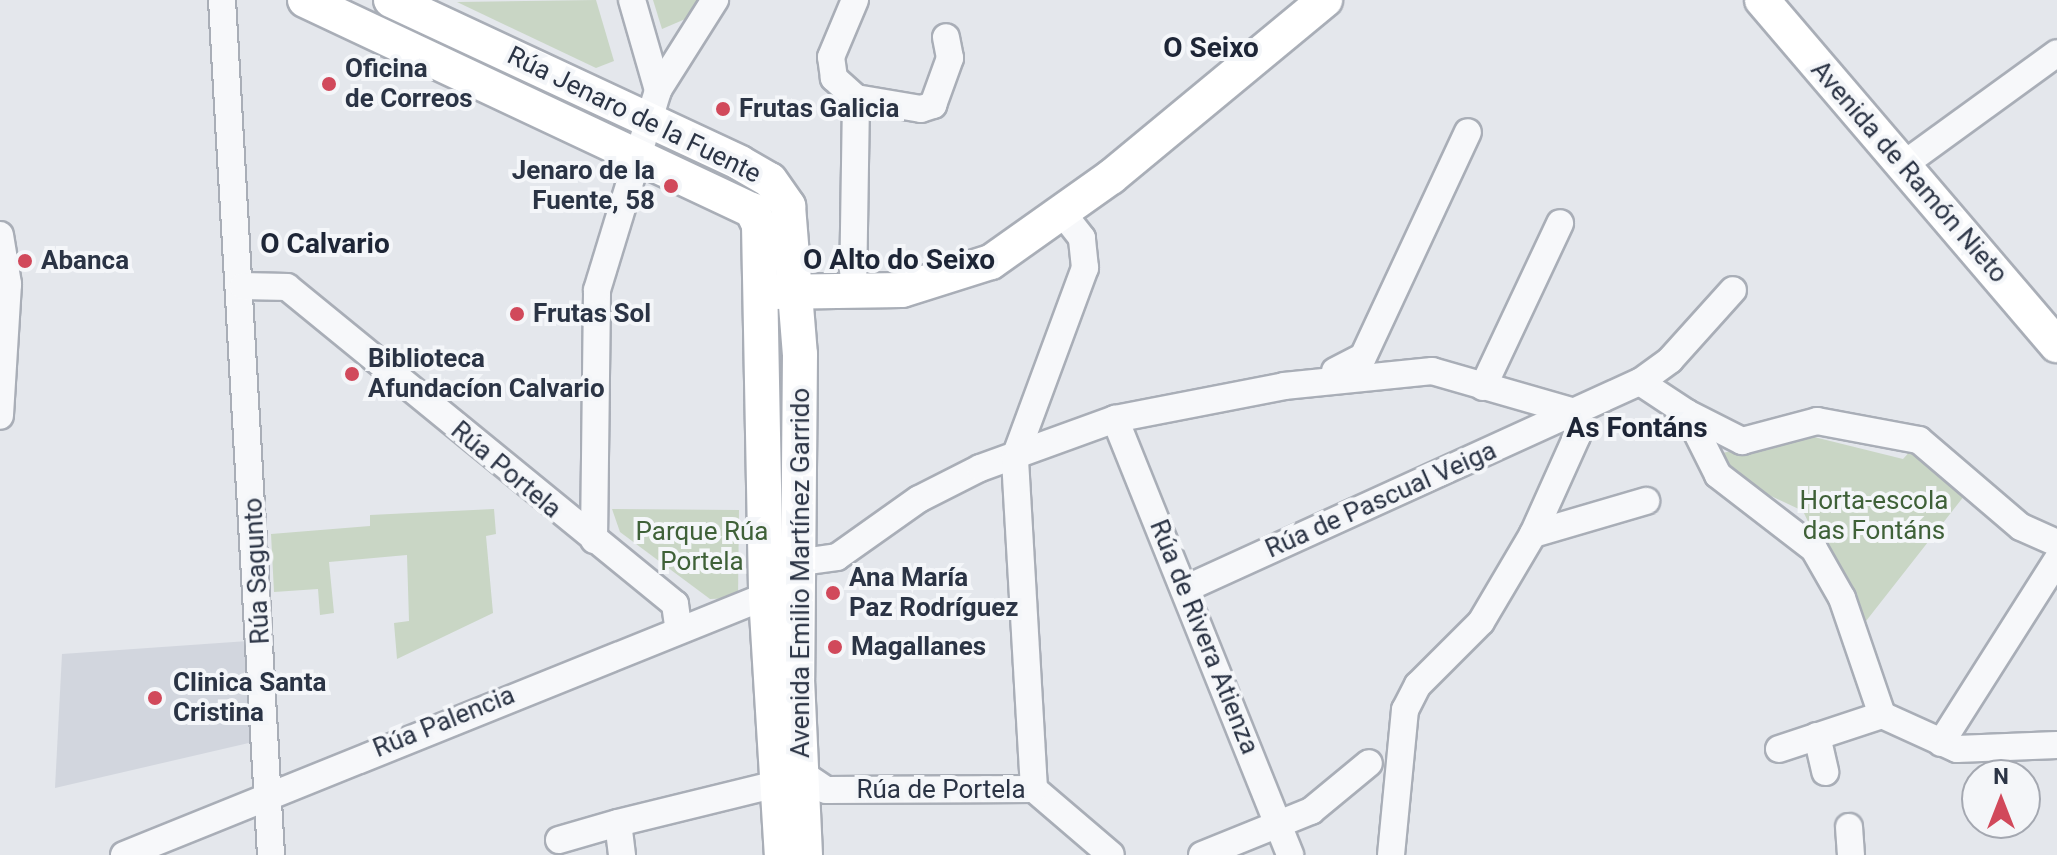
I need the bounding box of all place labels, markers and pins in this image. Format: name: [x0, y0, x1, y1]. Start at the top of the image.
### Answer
place label: Oficina de Correos: [345, 53, 473, 114]
marker: Oficina de Correos: [320, 75, 338, 93]
place label: Frutas Galicia: [739, 93, 899, 125]
marker: Frutas Galicia: [714, 100, 732, 118]
place label: Jenaro de la Fuente, 58: [512, 155, 655, 216]
marker: Jenaro de la Fuente, 58: [662, 177, 680, 195]
place label: Abanca: [41, 245, 129, 277]
marker: Abanca: [16, 252, 34, 270]
place label: Frutas Sol: [533, 298, 651, 330]
marker: Frutas Sol: [508, 305, 526, 323]
place label: Biblioteca Afundacíon Calvario: [368, 343, 605, 404]
marker: Biblioteca Afundacíon Calvario: [343, 365, 361, 383]
place label: Ana María Paz Rodríguez: [849, 562, 1018, 624]
marker: Ana María Paz Rodríguez: [824, 584, 842, 602]
place label: Magallanes: [851, 631, 986, 663]
marker: Magallanes: [826, 638, 844, 656]
place label: Clinica Santa Cristina: [173, 667, 326, 728]
marker: Clinica Santa Cristina: [144, 687, 166, 709]

